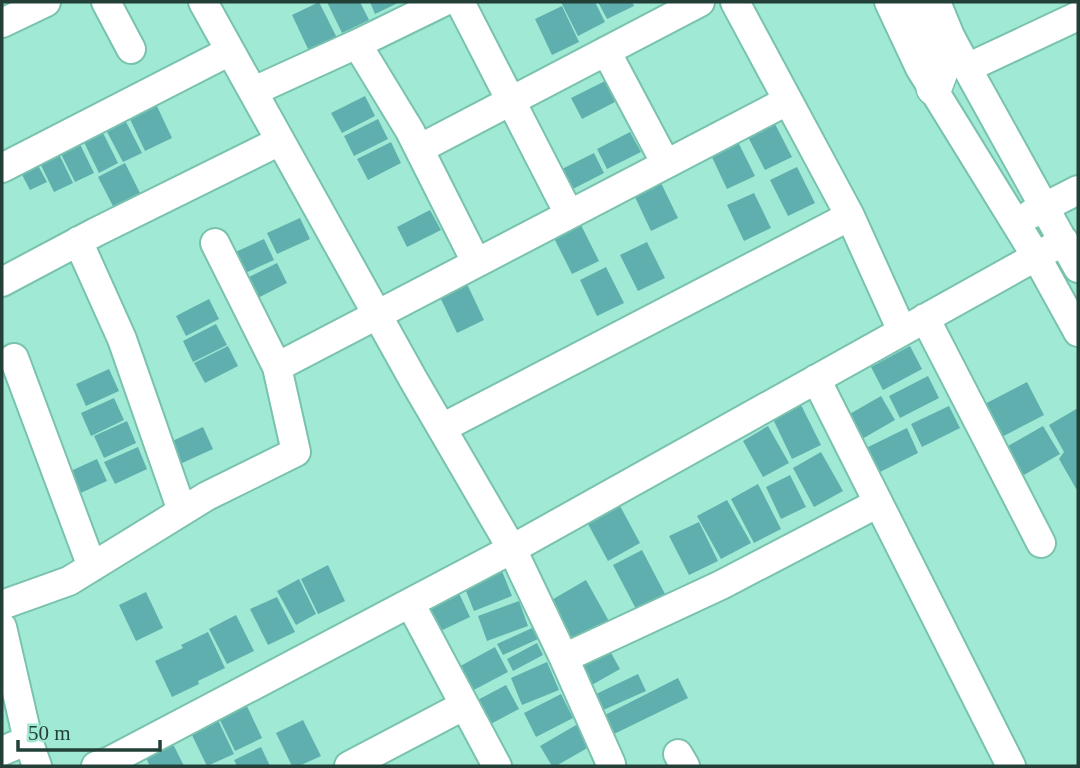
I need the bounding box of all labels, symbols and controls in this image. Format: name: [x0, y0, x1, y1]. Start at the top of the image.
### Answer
scale bar: [18, 708, 159, 752]
text: 50 m: [28, 721, 71, 745]

